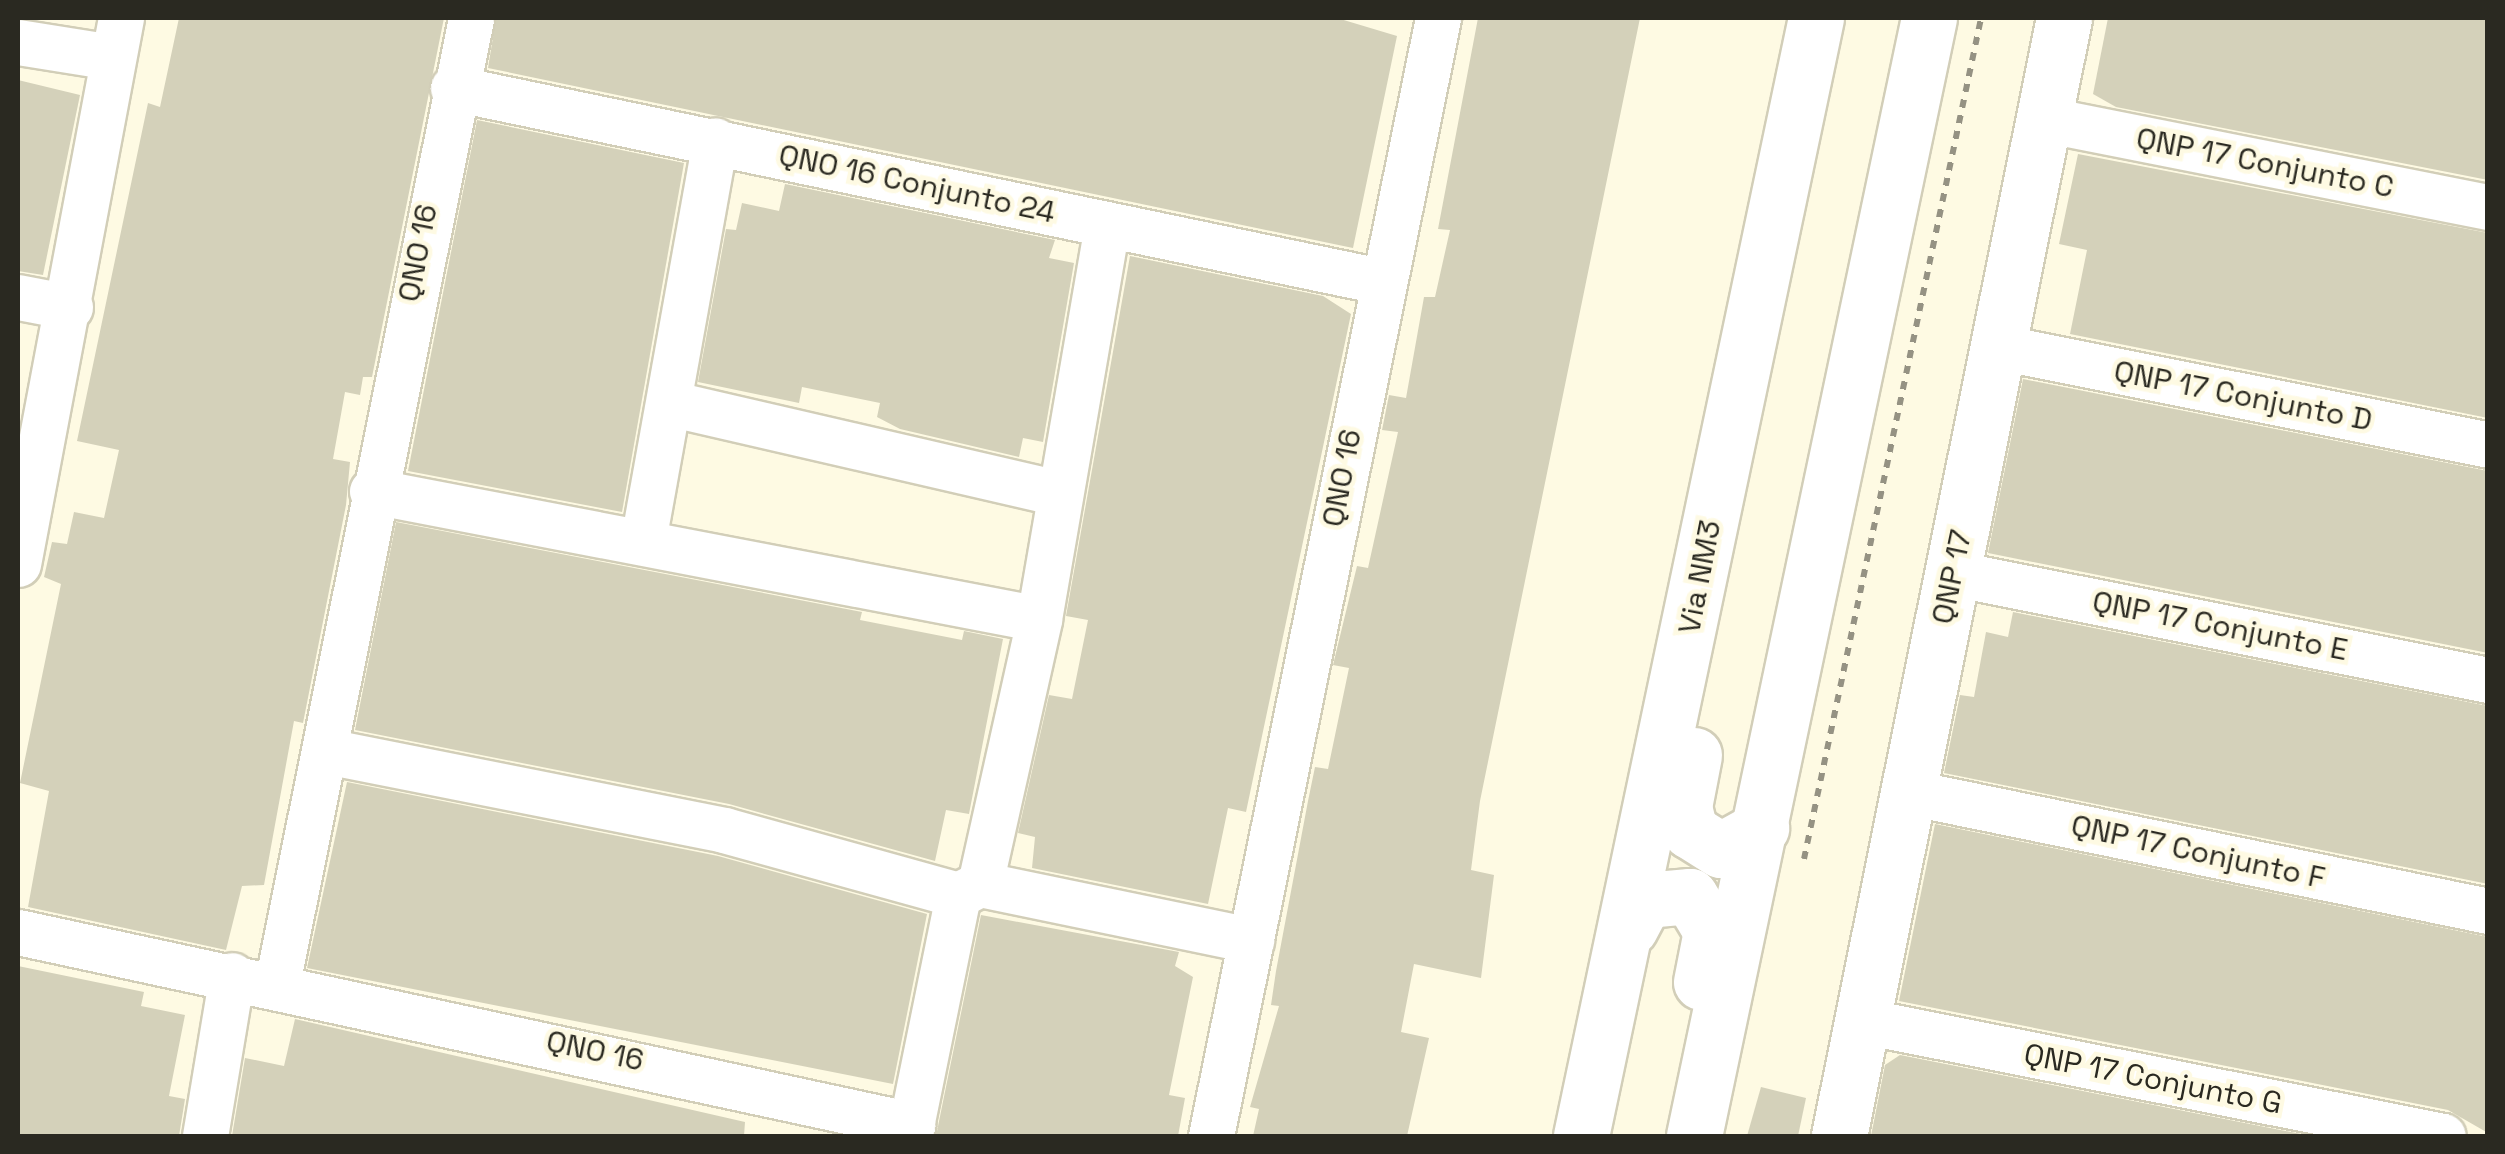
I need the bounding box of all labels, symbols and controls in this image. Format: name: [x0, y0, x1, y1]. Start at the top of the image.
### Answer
street label: QNP 17 Conjunto C: [2133, 120, 2397, 206]
street label: QNO 16 Conjunto 24: [775, 137, 1059, 231]
street label: QNO 16: [391, 201, 445, 305]
street label: QNP 17 Conjunto D: [2111, 353, 2375, 439]
street label: QNO 16: [1315, 426, 1369, 530]
street label: Via NM3: [1671, 517, 1729, 637]
street label: QNP 17: [1924, 527, 1980, 627]
street label: QNP 17 Conjunto E: [2089, 584, 2351, 668]
street label: QNP 17 Conjunto F: [2068, 808, 2328, 896]
street label: QNO 16: [543, 1023, 647, 1079]
street label: QNP 17 Conjunto G: [2021, 1036, 2285, 1122]

